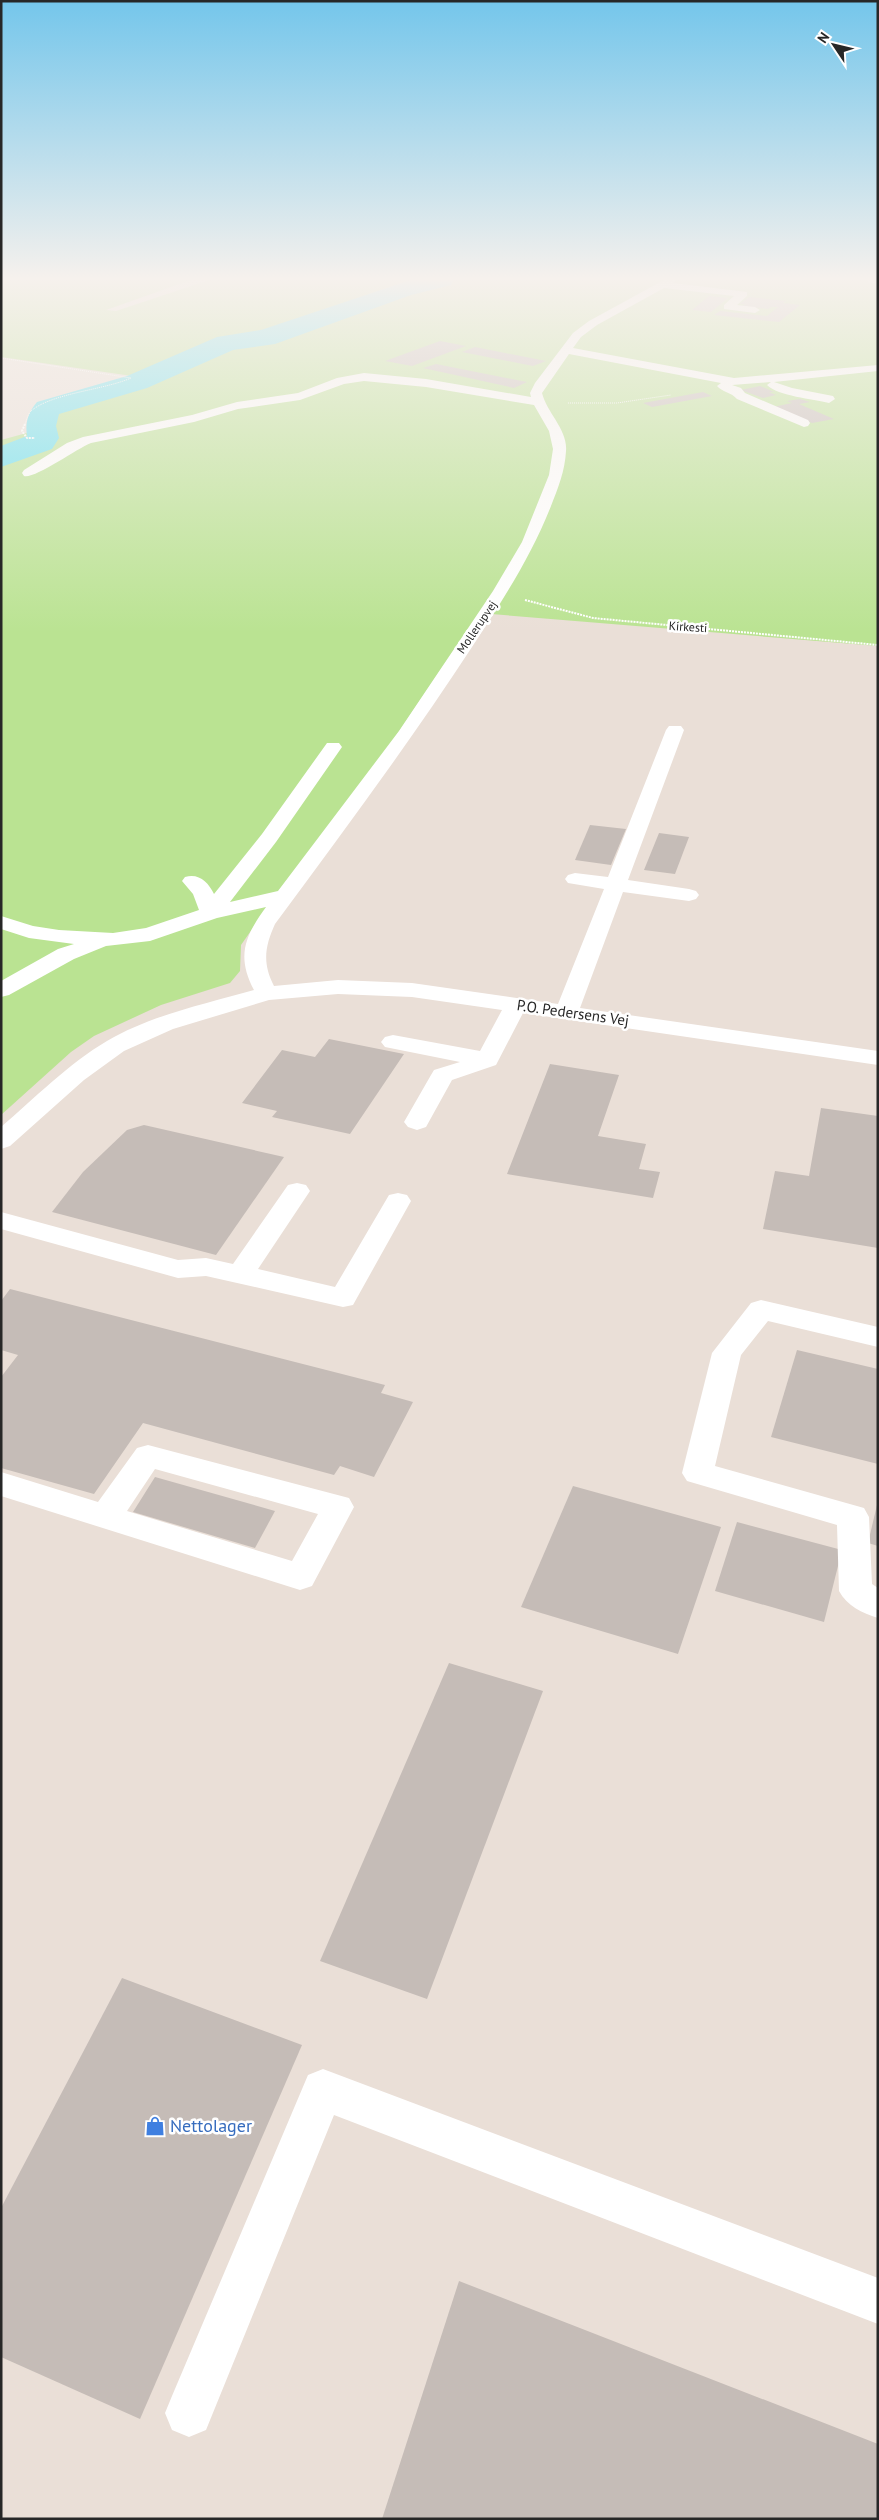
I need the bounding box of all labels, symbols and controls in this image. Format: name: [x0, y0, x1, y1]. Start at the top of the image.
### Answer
north arrow: [809, 20, 859, 70]
text: N: [813, 29, 833, 46]
street label: Mollerupvej: [453, 597, 500, 656]
street label: Kirkesti: [668, 618, 708, 635]
street label: P.O. Pedersens Vej: [516, 995, 630, 1030]
place label: Nettolager: [170, 2114, 252, 2137]
shop icon: Nettolager: [144, 2115, 166, 2137]

